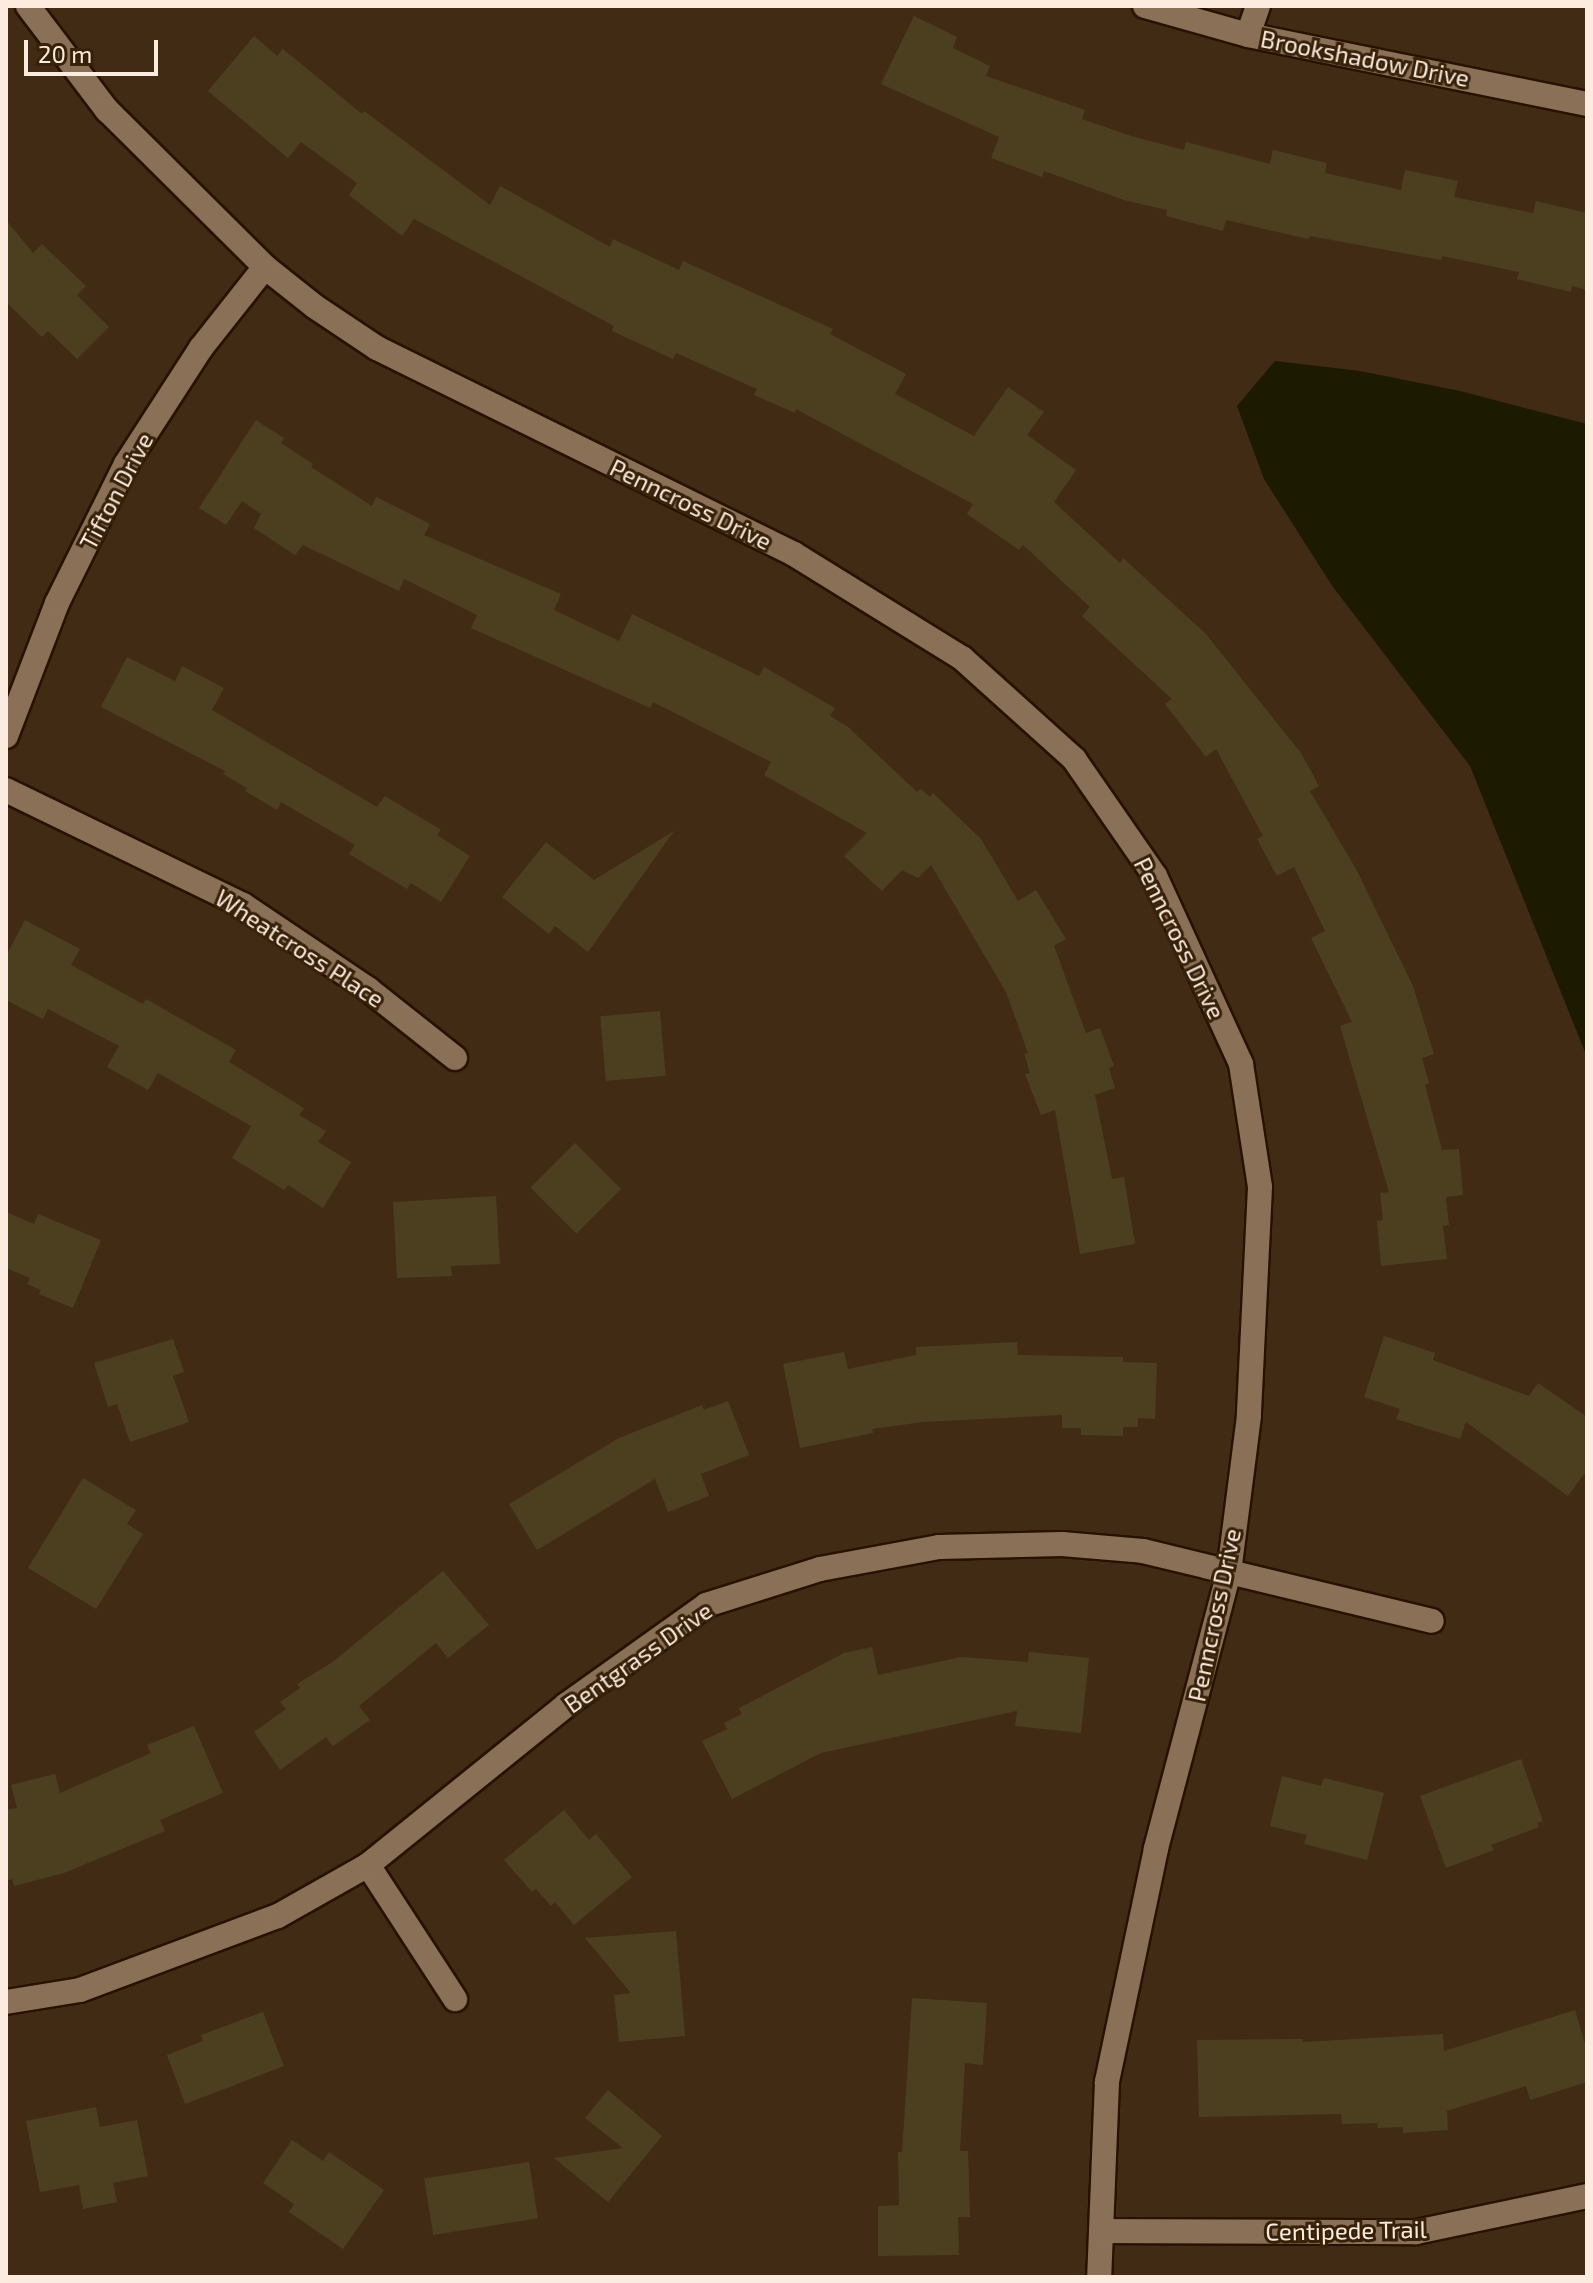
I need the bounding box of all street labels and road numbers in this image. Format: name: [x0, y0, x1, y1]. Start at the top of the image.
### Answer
street label: Brookshadow Drive: [1258, 24, 1472, 92]
street label: Tifton Drive: [73, 428, 159, 554]
street label: Penncross Drive: [606, 452, 776, 556]
street label: Penncross Drive: [1128, 853, 1232, 1023]
street label: Wheatcross Place: [210, 883, 390, 1013]
street label: Penncross Drive: [1182, 1526, 1246, 1704]
street label: Bentgrass Drive: [559, 1595, 717, 1719]
street label: Centipede Trail: [1265, 2214, 1427, 2246]

